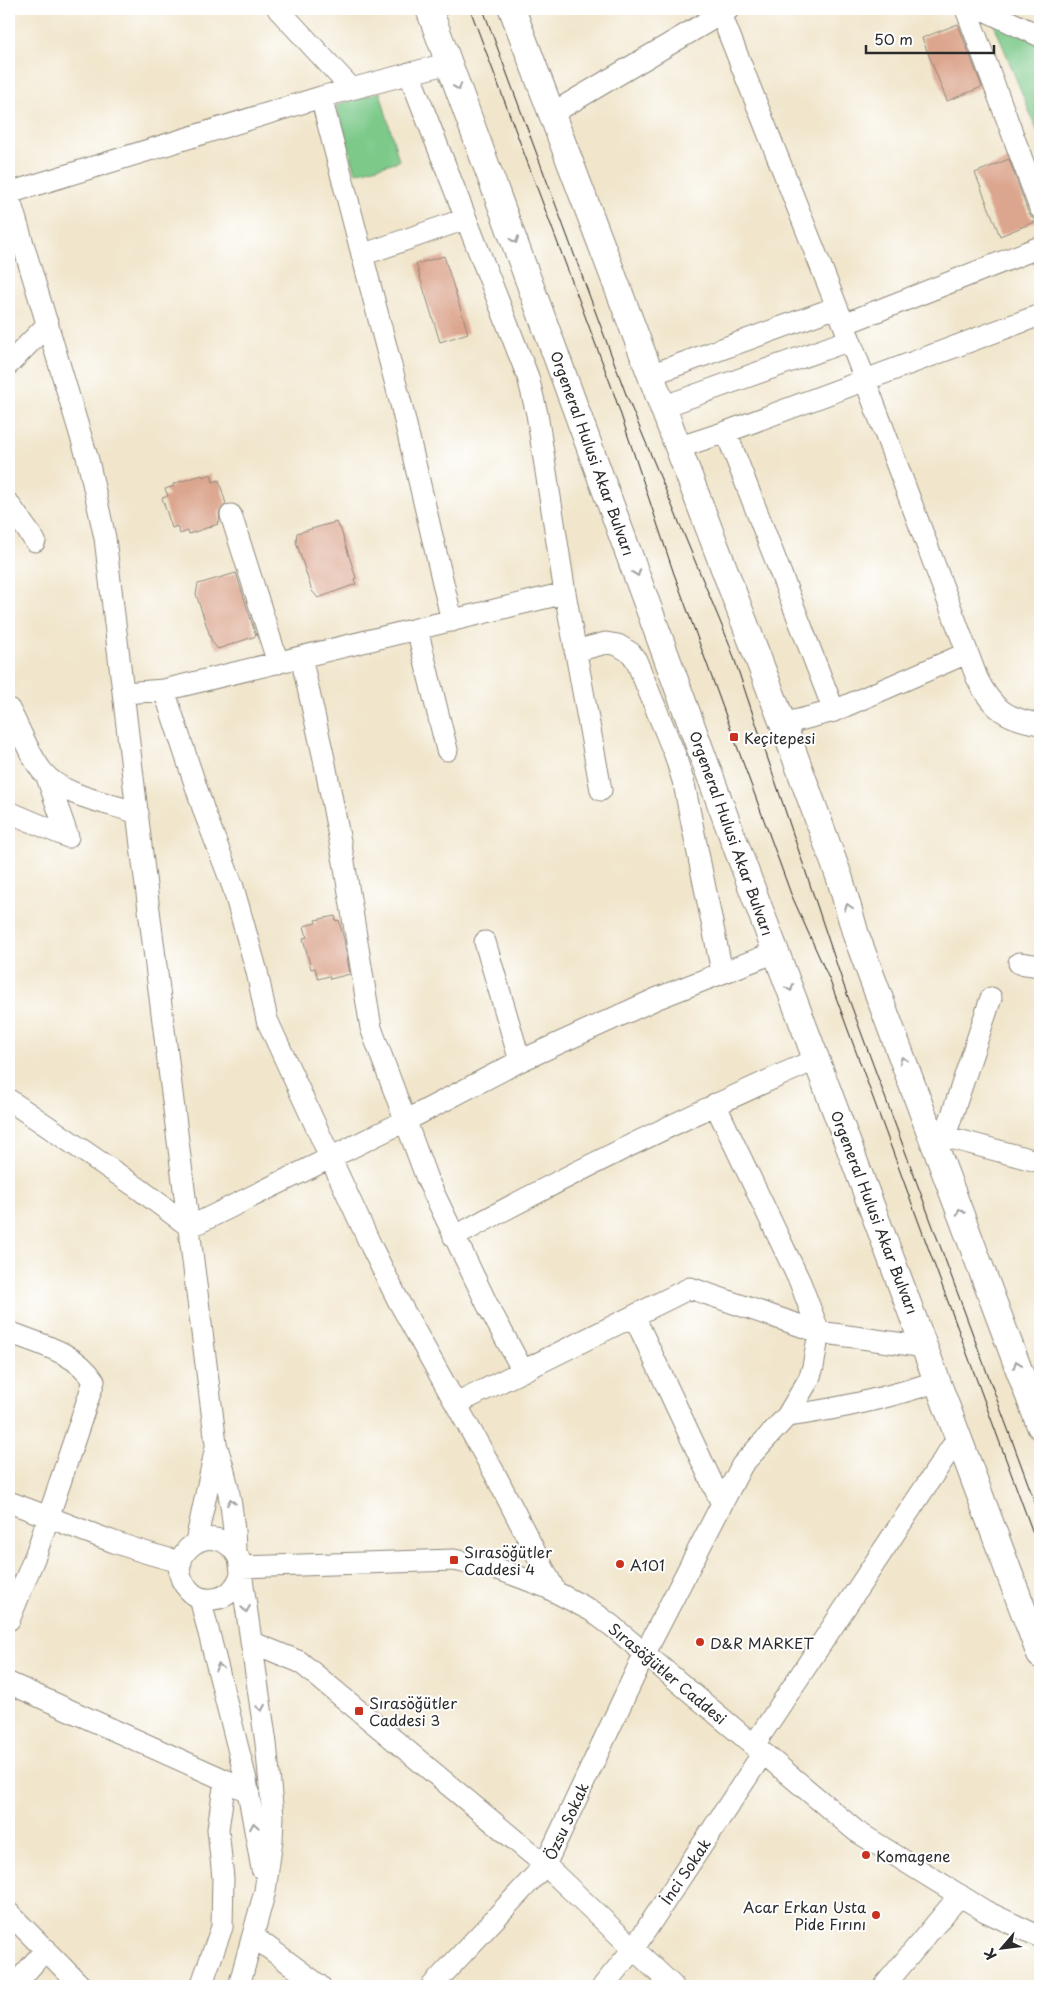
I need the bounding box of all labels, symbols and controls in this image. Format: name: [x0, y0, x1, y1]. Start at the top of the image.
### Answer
scale bar: [866, 22, 994, 54]
text: 50 m: [874, 27, 913, 50]
one-way arrow: [453, 83, 463, 91]
one-way arrow: [509, 235, 519, 244]
street label: Orgeneral Hulusi Akar Bulvarı: [545, 347, 641, 559]
one-way arrow: [631, 568, 641, 577]
place label: Keçitepesi: [744, 726, 815, 749]
street label: Orgeneral Hulusi Akar Bulvarı: [684, 727, 780, 939]
marker: Keçitepesi: [728, 731, 740, 743]
one-way arrow: [843, 903, 853, 911]
one-way arrow: [784, 983, 794, 992]
one-way arrow: [899, 1056, 909, 1064]
street label: Orgeneral Hulusi Akar Bulvarı: [826, 1107, 924, 1317]
one-way arrow: [956, 1208, 966, 1216]
one-way arrow: [1013, 1360, 1023, 1369]
one-way arrow: [227, 1497, 237, 1506]
place label: Sırasöğütler Caddesi 4: [464, 1540, 552, 1580]
place label: A101: [630, 1553, 665, 1576]
marker: Sırasöğütler Caddesi 4: [448, 1554, 460, 1566]
marker: A101: [614, 1558, 626, 1570]
one-way arrow: [240, 1604, 250, 1613]
street label: Sırasöğütler Caddesi: [604, 1617, 732, 1729]
place label: D&R MARKET: [710, 1631, 814, 1654]
marker: D&R MARKET: [694, 1636, 706, 1648]
one-way arrow: [214, 1664, 224, 1672]
place label: Sırasöğütler Caddesi 3: [369, 1691, 457, 1731]
one-way arrow: [255, 1703, 265, 1712]
marker: Sırasöğütler Caddesi 3: [353, 1705, 365, 1717]
street label: Özsu Sokak: [538, 1778, 594, 1864]
one-way arrow: [250, 1821, 260, 1830]
street label: İnci Sokak: [654, 1833, 716, 1909]
place label: Komagene: [876, 1844, 950, 1867]
marker: Komagene: [860, 1849, 872, 1861]
place label: Acar Erkan Usta Pide Fırını: [743, 1895, 866, 1935]
marker: Acar Erkan Usta Pide Fırını: [870, 1909, 882, 1921]
north arrow: [976, 1922, 1026, 1972]
text: K: [978, 1945, 1002, 1964]

